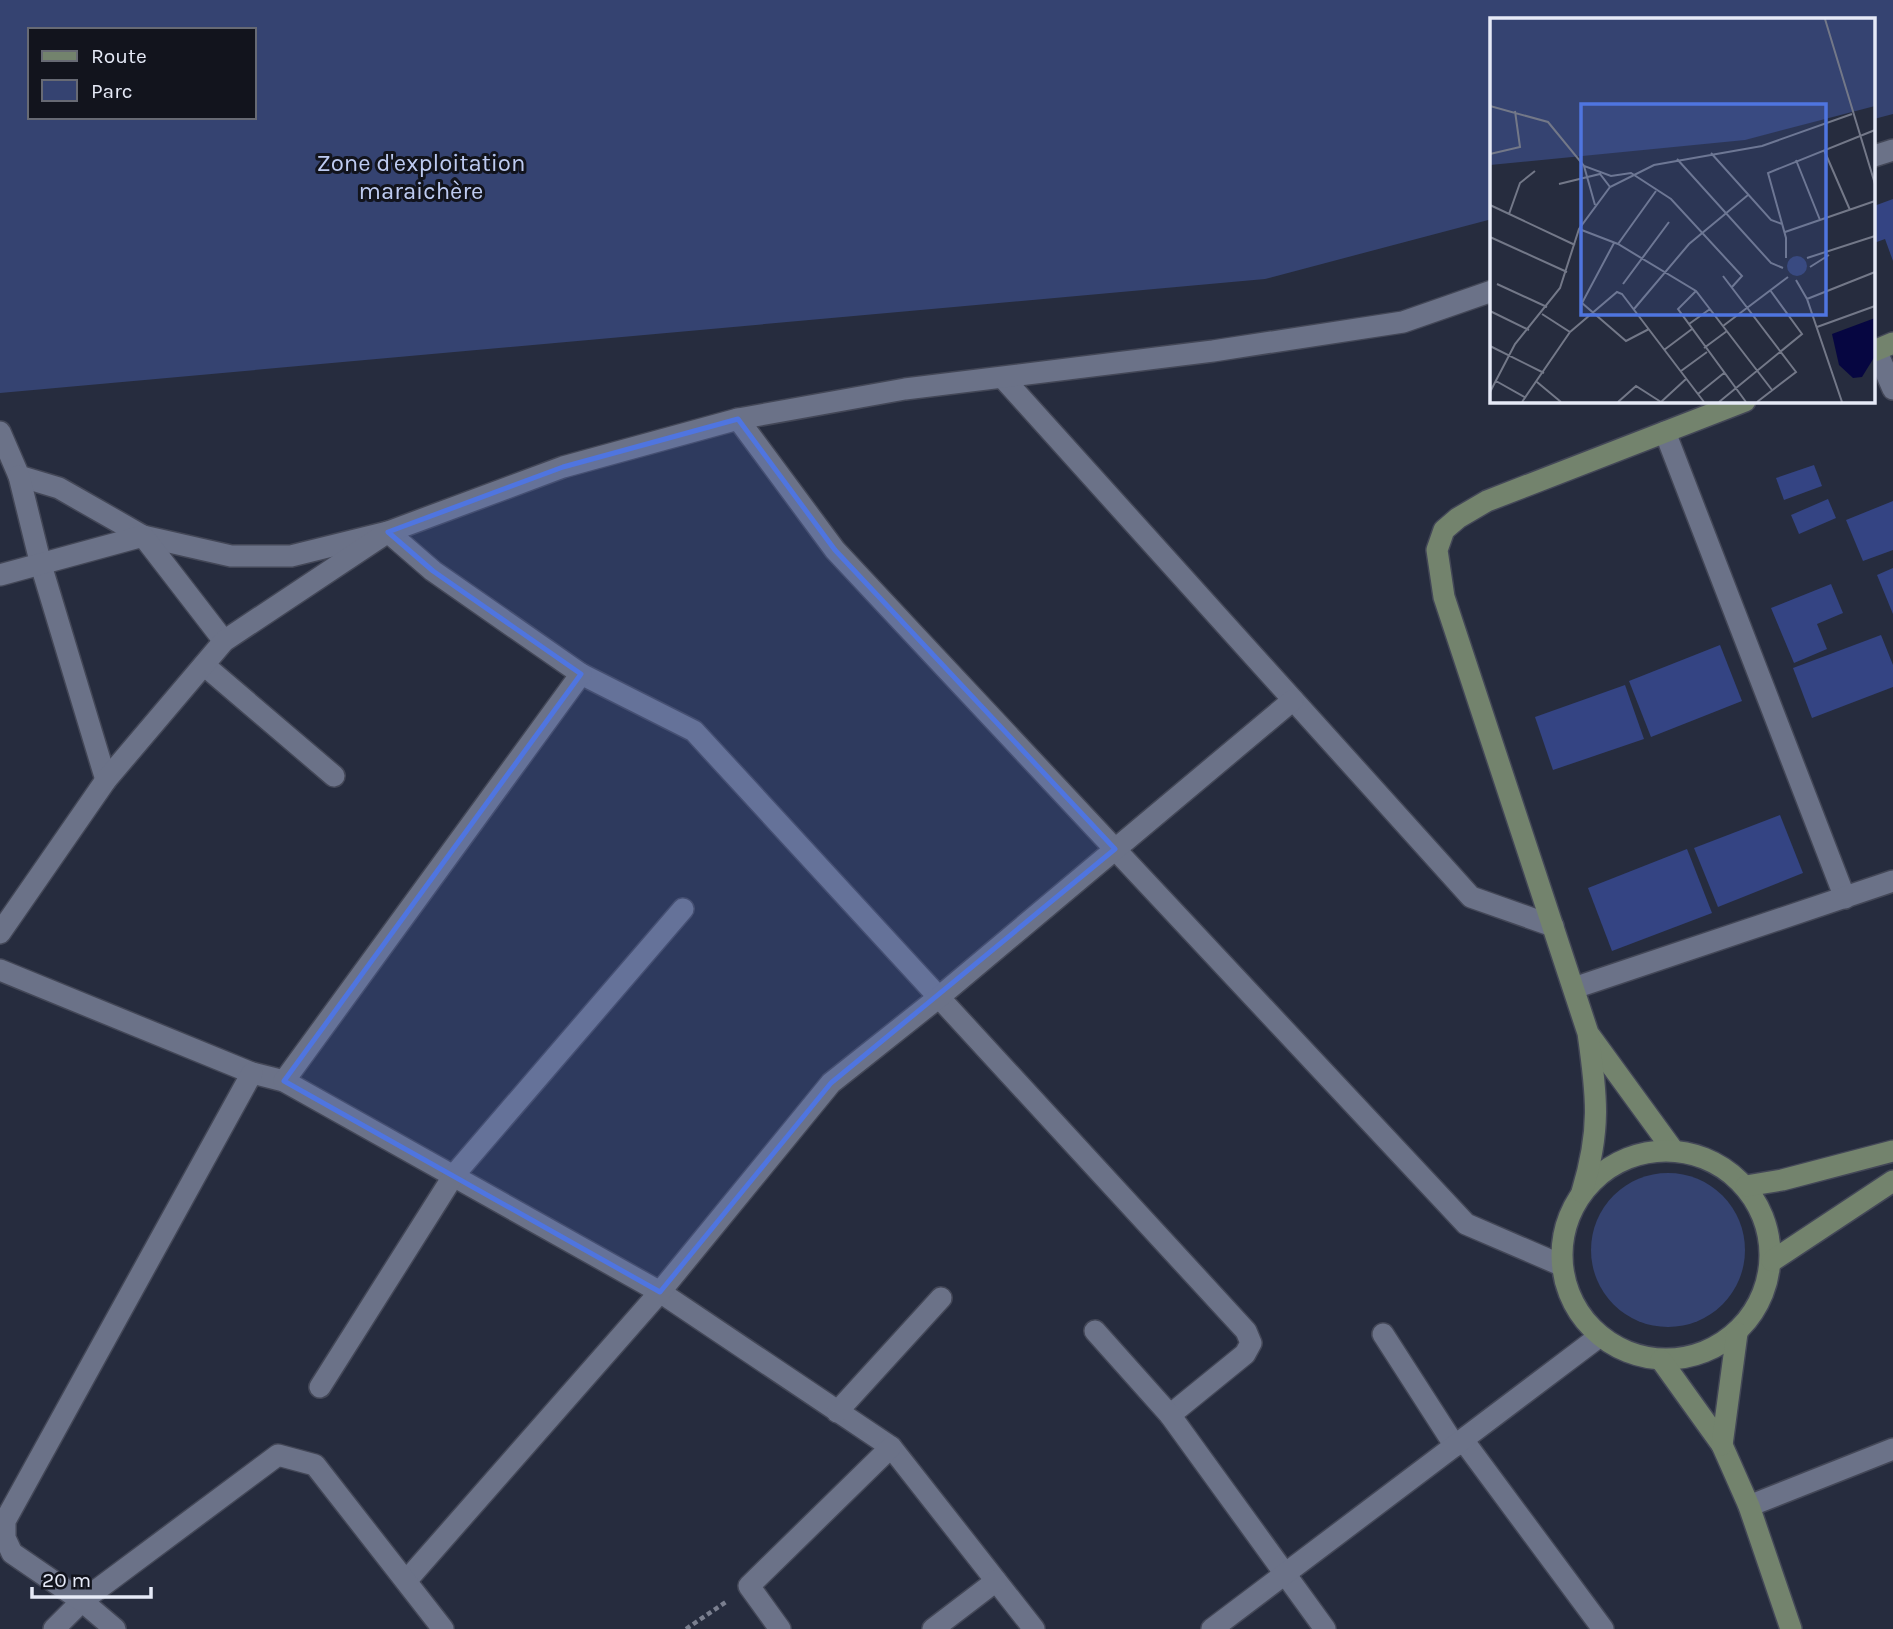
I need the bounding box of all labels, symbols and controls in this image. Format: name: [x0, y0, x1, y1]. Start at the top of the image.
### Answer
inset map: [1490, 18, 1876, 402]
legend: [28, 28, 256, 119]
text: Route: [91, 44, 147, 68]
text: Parc: [91, 79, 133, 103]
park label: Zone d'exploitation maraichère: [317, 149, 525, 205]
scale bar: [32, 1556, 150, 1600]
text: 20 m: [42, 1568, 91, 1592]

